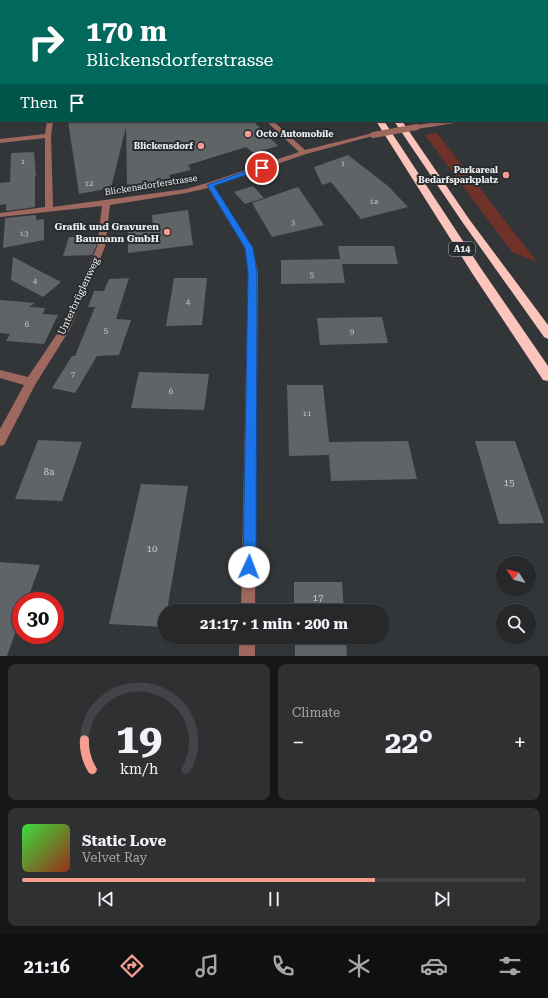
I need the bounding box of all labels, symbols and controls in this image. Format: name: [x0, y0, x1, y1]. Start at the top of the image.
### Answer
text: 170 m: [86, 15, 167, 48]
icon: right: [20, 16, 72, 68]
text: Blickensdorferstrasse: [86, 49, 274, 70]
icon: arrive: [66, 92, 88, 114]
text: Then: [20, 94, 58, 112]
marker: Octo Automobile: [243, 129, 253, 139]
place label: Octo Automobile: [256, 129, 334, 139]
place label: Blickensdorf: [134, 141, 194, 151]
marker: Blickensdorf: [196, 141, 206, 151]
pin: [245, 151, 279, 185]
house number: 1: [21, 157, 26, 166]
icon: arrive: [251, 157, 273, 179]
house number: 1: [341, 159, 346, 168]
place label: Parkareal Bedarfsparkplatz: [418, 165, 498, 185]
marker: Parkareal Bedarfsparkplatz: [501, 170, 511, 180]
street label: Blickensdorferstrasse: [104, 173, 198, 197]
house number: 12: [85, 179, 94, 188]
house number: 1a: [370, 197, 379, 206]
house number: 3: [291, 218, 296, 227]
place label: Grafik und Gravuren Baumann GmbH: [54, 221, 159, 244]
marker: Grafik und Gravuren Baumann GmbH: [162, 227, 172, 237]
house number: 13: [20, 229, 29, 238]
road number: A14: [449, 242, 475, 256]
street label: Unterbrüglenweg: [56, 255, 101, 337]
house number: 5: [310, 270, 315, 279]
house number: 4: [33, 277, 38, 286]
house number: 4: [186, 298, 191, 307]
house number: 6: [25, 320, 30, 329]
house number: 5: [104, 326, 109, 335]
house number: 9: [350, 327, 355, 336]
house number: 7: [71, 370, 76, 379]
house number: 6: [169, 387, 174, 396]
house number: 11: [303, 409, 312, 418]
house number: 8a: [43, 466, 55, 477]
house number: 15: [503, 477, 515, 488]
house number: 10: [146, 543, 158, 554]
position arrow: [228, 546, 270, 588]
north arrow: [496, 556, 536, 596]
map controls: [496, 556, 536, 644]
speed limit sign: 30: [12, 592, 64, 644]
house number: 17: [312, 592, 324, 603]
button: search: [496, 604, 536, 644]
text: 21:17 · 1 min · 200 m: [200, 615, 348, 633]
text: Climate: [292, 705, 340, 720]
text: 19: [116, 714, 162, 763]
text: 22°: [385, 725, 433, 760]
text: −: [292, 730, 304, 755]
text: +: [514, 730, 526, 755]
text: km/h: [120, 761, 158, 777]
text: Static Love: [82, 832, 166, 850]
text: Velvet Ray: [82, 850, 147, 865]
icon: previous: [95, 888, 117, 910]
icon: pause: [263, 888, 285, 910]
icon: next: [431, 888, 453, 910]
icon: directions: [118, 952, 146, 980]
icon: music: [193, 952, 221, 980]
icon: phone: [269, 952, 297, 980]
icon: climate: [345, 952, 373, 980]
icon: car: [420, 952, 448, 980]
icon: filters: [496, 952, 524, 980]
text: 21:16: [24, 956, 70, 977]

